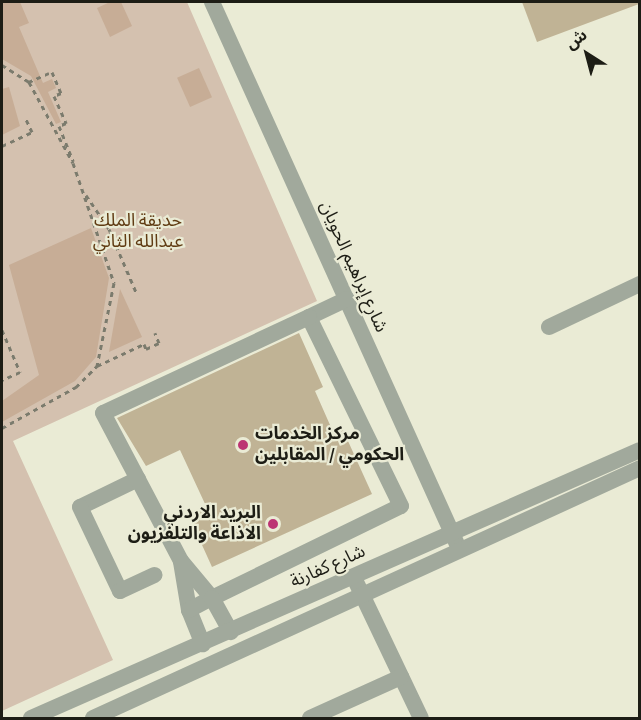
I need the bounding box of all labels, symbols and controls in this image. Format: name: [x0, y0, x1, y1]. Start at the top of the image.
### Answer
north arrow: [557, 24, 617, 84]
text: ش: [561, 24, 592, 55]
street label: شارع إبراهيم الحويان: [314, 198, 392, 336]
park label: حديقة الملك عبدالله الثاني: [93, 211, 183, 254]
place label: مركز الخدمات الحكومي / المقابلين: [255, 424, 404, 466]
marker: مركز الخدمات الحكومي / المقابلين: [236, 438, 250, 452]
place label: البريد الاردني الاذاعة والتلفزيون: [128, 503, 261, 546]
marker: البريد الاردني الاذاعة والتلفزيون: [266, 517, 280, 531]
street label: شارع كفارنة: [287, 541, 369, 593]

